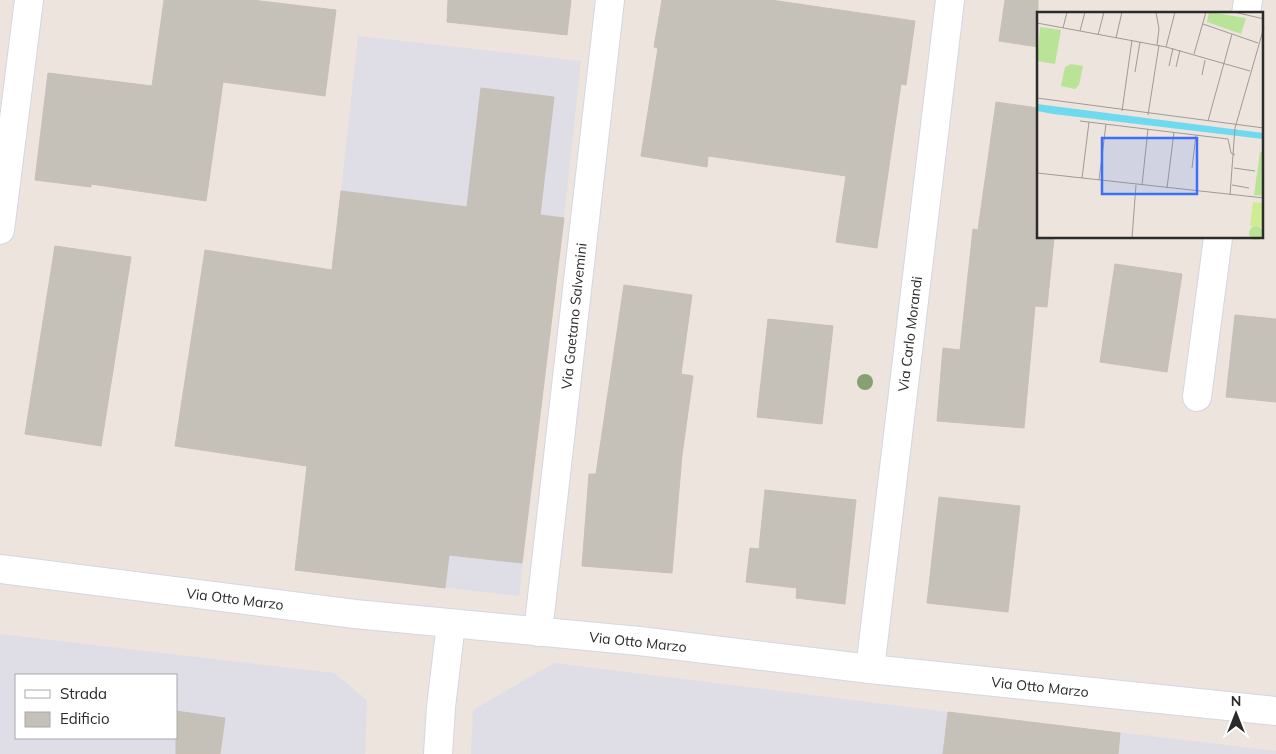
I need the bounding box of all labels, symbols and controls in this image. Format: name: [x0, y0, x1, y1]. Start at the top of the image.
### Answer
inset map: [1037, 12, 1264, 239]
street label: Via Gaetano Salvemini: [557, 242, 591, 390]
street label: Via Carlo Morandi: [894, 275, 926, 393]
street label: Via Otto Marzo: [185, 584, 285, 614]
street label: Via Otto Marzo: [588, 628, 688, 656]
street label: Via Otto Marzo: [990, 673, 1090, 701]
legend: [15, 674, 178, 739]
text: Strada: [60, 684, 107, 703]
north arrow: [1211, 689, 1261, 739]
text: N: [1231, 692, 1241, 710]
text: Edificio: [60, 709, 110, 728]

